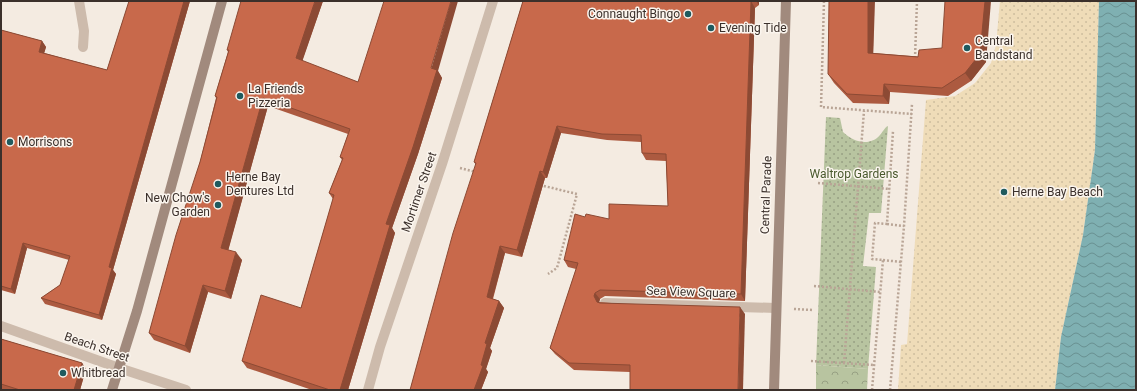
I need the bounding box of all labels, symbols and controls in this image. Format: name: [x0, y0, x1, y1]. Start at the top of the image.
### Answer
place label: Connaught Bingo: [588, 7, 680, 21]
marker: Connaught Bingo: [683, 9, 693, 19]
place label: Evening Tide: [719, 21, 787, 35]
marker: Evening Tide: [706, 23, 716, 33]
place label: Central Bandstand: [975, 34, 1032, 62]
marker: Central Bandstand: [962, 43, 972, 53]
place label: La Friends Pizzeria: [248, 82, 303, 110]
marker: La Friends Pizzeria: [235, 91, 245, 101]
place label: Morrisons: [18, 135, 72, 149]
marker: Morrisons: [5, 137, 15, 147]
street label: Mortimer Street: [399, 150, 439, 234]
street label: Central Parade: [758, 156, 774, 234]
park label: Waltrop Gardens: [810, 167, 898, 181]
place label: Herne Bay Dentures Ltd: [226, 170, 294, 198]
marker: Herne Bay Dentures Ltd: [213, 179, 223, 189]
place label: Herne Bay Beach: [1012, 185, 1103, 199]
marker: Herne Bay Beach: [999, 187, 1009, 197]
place label: New Chow's Garden: [145, 191, 210, 219]
marker: New Chow's Garden: [213, 200, 223, 210]
street label: Sea View Square: [646, 283, 736, 301]
street label: Beach Street: [63, 329, 131, 365]
place label: Whitbread: [71, 366, 125, 380]
marker: Whitbread: [58, 368, 68, 378]

